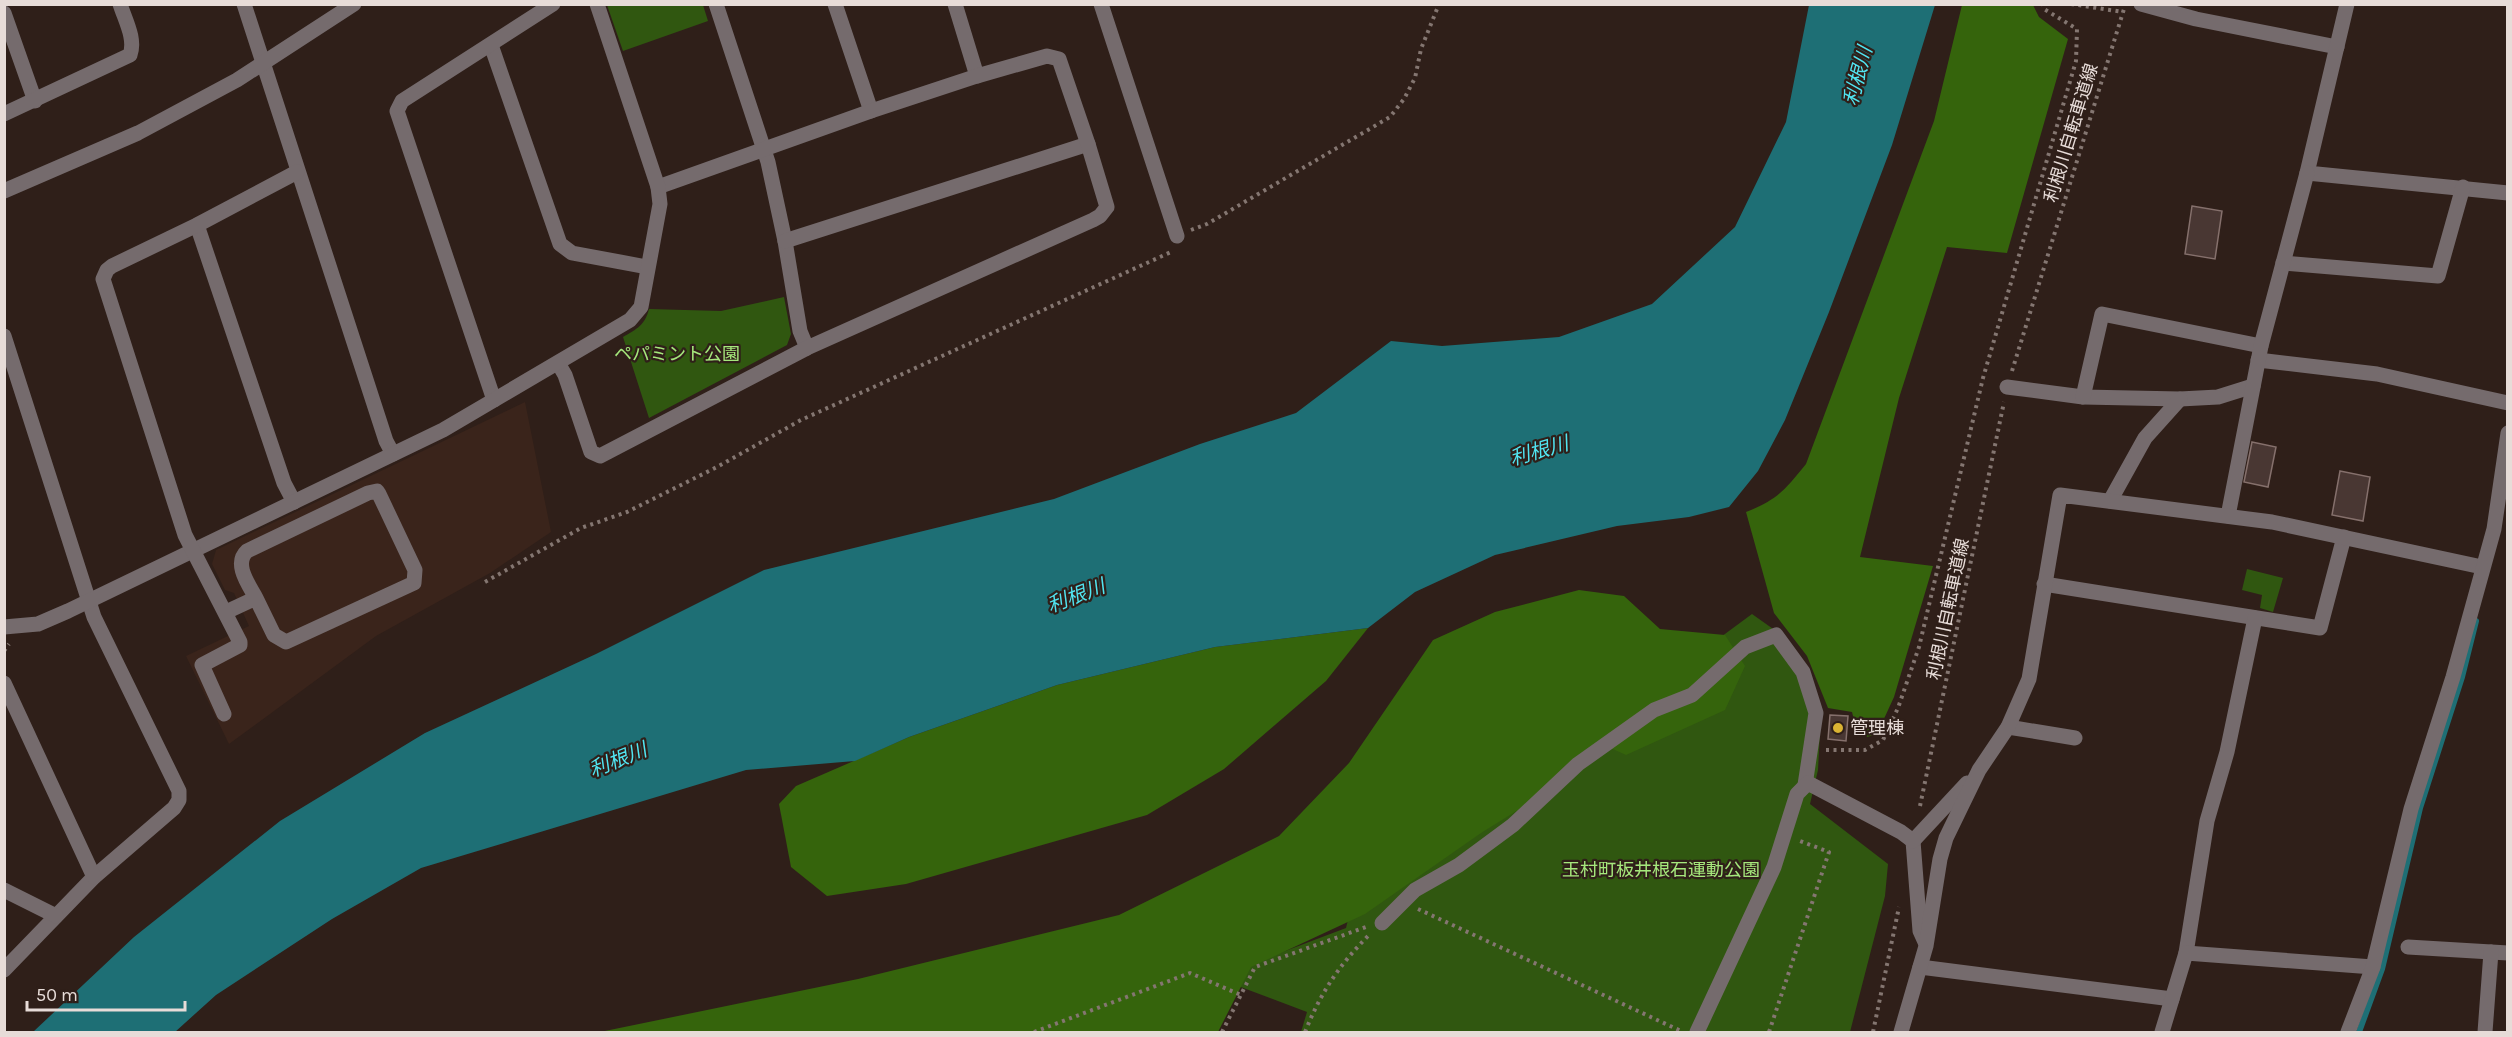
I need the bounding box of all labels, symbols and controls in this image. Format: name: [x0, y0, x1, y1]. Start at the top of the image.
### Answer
water label: 利根川: [1839, 42, 1877, 108]
street label: 利根川自転車道線: [2039, 61, 2103, 205]
park label: ペパミント公園: [614, 343, 740, 365]
water label: 利根川: [1507, 431, 1573, 470]
street label: 利根川自転車道線: [1922, 536, 1974, 682]
water label: 利根川: [1044, 574, 1110, 617]
place label: 管理棟: [1850, 717, 1904, 739]
marker: 管理棟: [1831, 721, 1845, 735]
water label: 利根川: [586, 737, 652, 782]
park label: 玉村町板井根石運動公園: [1562, 859, 1760, 881]
scale bar: [27, 974, 184, 1012]
text: 50 m: [36, 984, 78, 1006]

